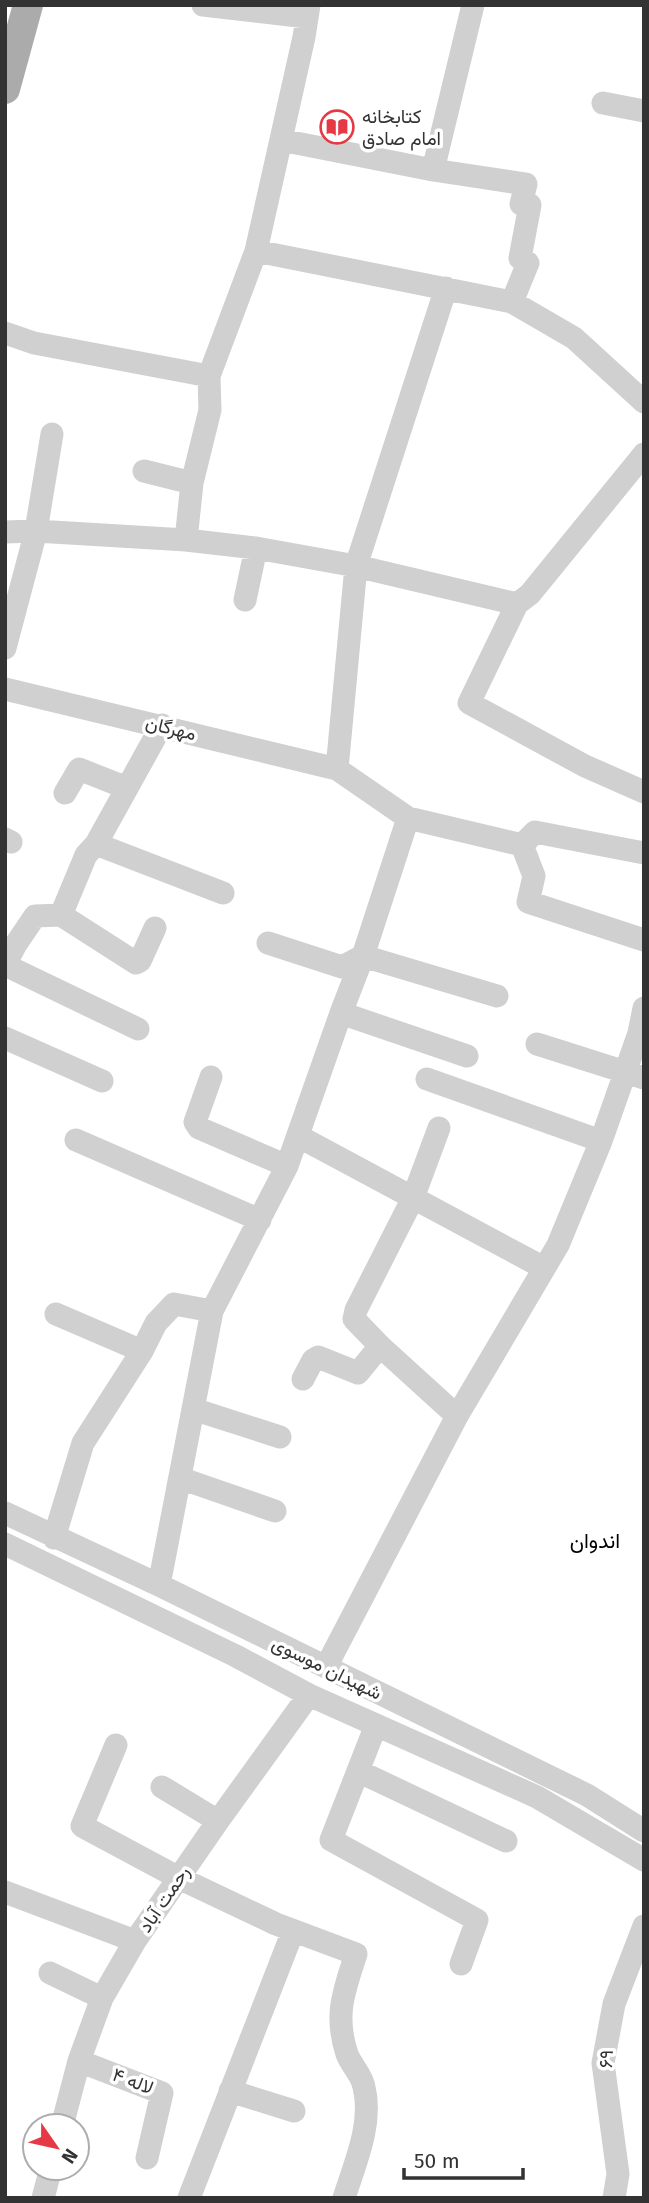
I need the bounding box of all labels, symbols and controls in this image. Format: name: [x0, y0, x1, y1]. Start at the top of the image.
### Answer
place label: کتابخانه امام صادق: [362, 105, 441, 151]
library icon: کتابخانه امام صادق: [318, 108, 356, 146]
street label: مهرگان: [143, 711, 199, 745]
district label: اندوان: [570, 1528, 620, 1554]
street label: شهیدان موسوی: [268, 1632, 386, 1704]
street label: رحمت آباد: [133, 1861, 195, 1937]
street label: ۶۹: [594, 2049, 618, 2069]
street label: لاله ۴: [109, 2063, 157, 2099]
north arrow: [21, 2112, 91, 2182]
scale bar: [404, 2136, 523, 2180]
text: N: [57, 2145, 83, 2168]
text: 50 m: [414, 2148, 460, 2174]

